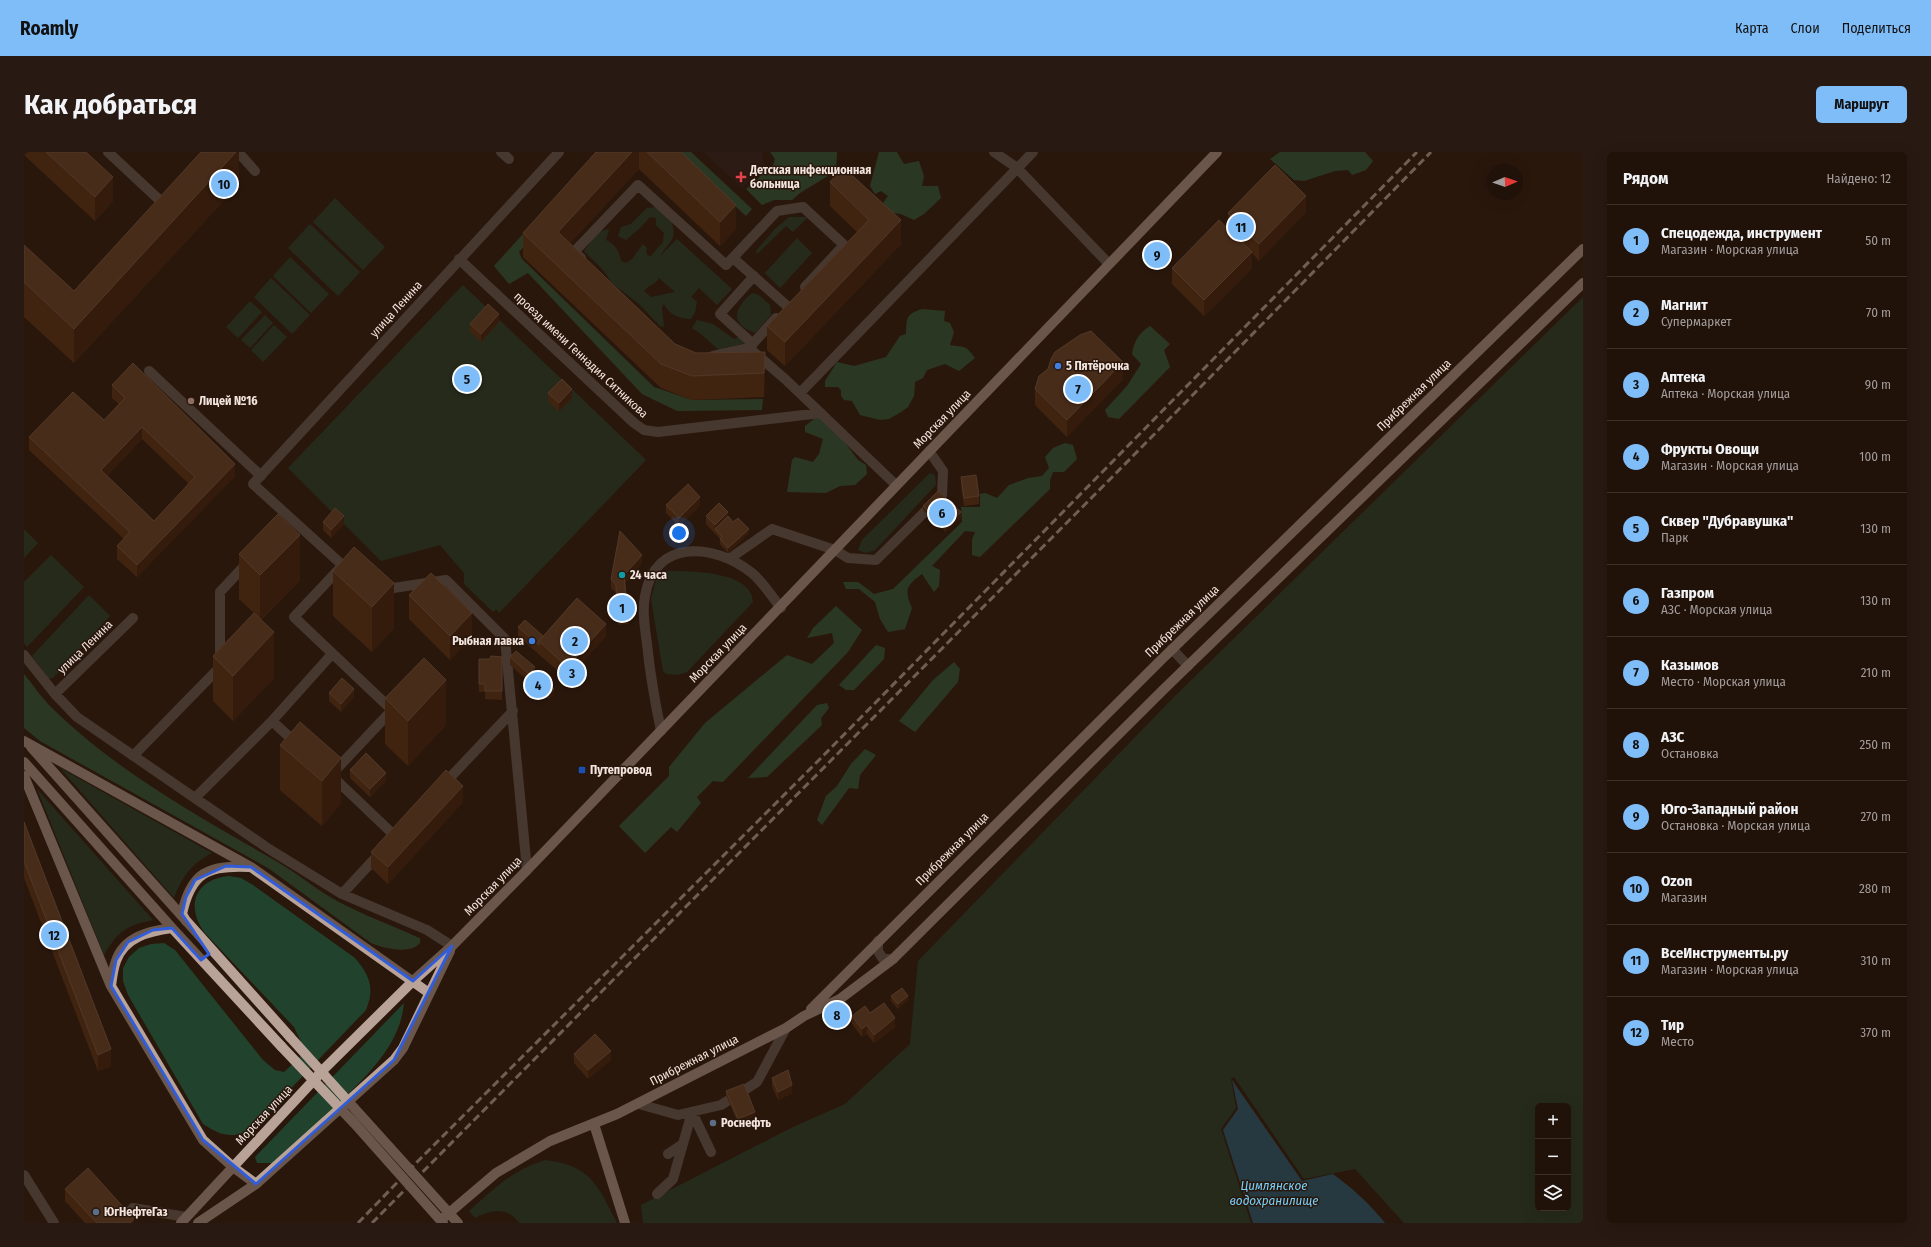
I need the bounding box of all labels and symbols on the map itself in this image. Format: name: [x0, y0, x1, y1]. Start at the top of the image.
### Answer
place label: Детская инфекционная больница: [749, 163, 871, 191]
north arrow: [1487, 164, 1523, 200]
pin: 10: [211, 169, 237, 199]
marker: Детская инфекционная больница: [735, 171, 747, 183]
pin: 11: [1228, 212, 1254, 242]
pin: 9: [1144, 240, 1170, 270]
street label: улица Ленина: [367, 278, 425, 340]
street label: проезд имени Геннадия Ситникова: [511, 289, 651, 421]
street label: Прибрежная улица: [1374, 356, 1454, 434]
place label: 5 Пятёрочка: [1066, 359, 1129, 373]
marker: 5 Пятёрочка: [1053, 361, 1063, 371]
pin: 5: [454, 364, 480, 394]
pin: 7: [1065, 374, 1091, 404]
street label: Морская улица: [910, 387, 974, 451]
place label: Лицей №16: [199, 394, 258, 408]
marker: Лицей №16: [186, 396, 196, 406]
pin: 6: [929, 498, 955, 528]
your location: [669, 523, 689, 543]
place label: 24 часа: [629, 568, 667, 582]
marker: 24 часа: [617, 570, 627, 580]
street label: Прибрежная улица: [1142, 582, 1222, 660]
pin: 1: [609, 593, 635, 623]
street label: улица Ленина: [55, 617, 115, 677]
street label: Морская улица: [686, 621, 750, 685]
pin: 2: [562, 626, 588, 656]
place label: Рыбная лавка: [452, 634, 524, 648]
marker: Рыбная лавка: [527, 636, 537, 646]
pin: 3: [559, 658, 585, 688]
pin: 4: [525, 670, 551, 700]
place label: Путепровод: [590, 763, 651, 777]
marker: Путепровод: [577, 765, 587, 775]
street label: Прибрежная улица: [913, 810, 991, 888]
street label: Морская улица: [461, 854, 525, 918]
pin: 12: [41, 920, 67, 950]
pin: 8: [824, 1000, 850, 1030]
street label: Прибрежная улица: [647, 1032, 741, 1088]
street label: Морская улица: [233, 1082, 295, 1148]
place label: Роснефть: [721, 1116, 771, 1130]
marker: Роснефть: [708, 1118, 718, 1128]
water label: Цимлянское водохранилище: [1230, 1178, 1318, 1208]
place label: ЮгНефтеГаз: [104, 1205, 168, 1219]
marker: ЮгНефтеГаз: [91, 1207, 101, 1217]

